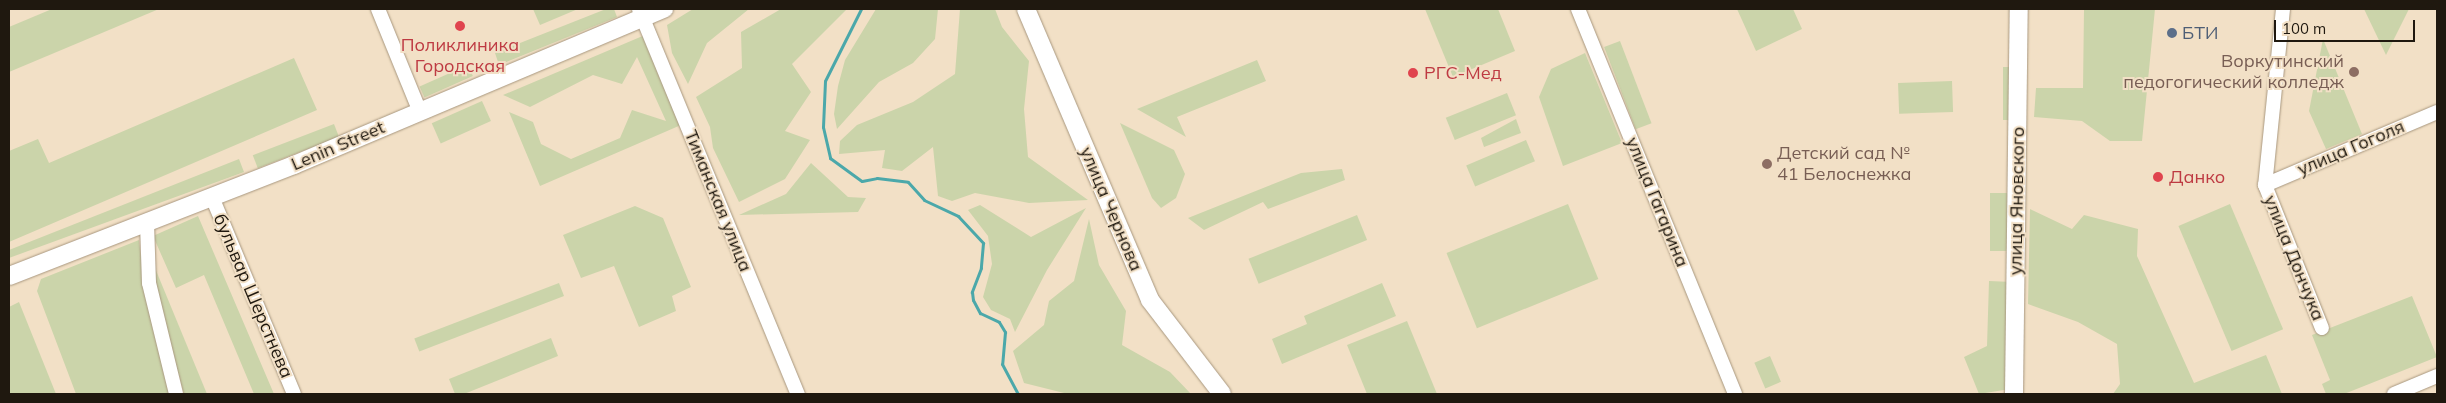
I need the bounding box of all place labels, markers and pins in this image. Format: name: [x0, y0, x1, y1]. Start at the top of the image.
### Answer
marker: Поликлиника Городская: [453, 19, 467, 33]
place label: БТИ: [2182, 22, 2219, 44]
marker: БТИ: [2166, 27, 2178, 39]
place label: Поликлиника Городская: [401, 35, 519, 78]
place label: Воркутинский педогогический колледж: [2123, 51, 2344, 94]
place label: РГС-Мед: [1424, 62, 1502, 84]
marker: РГС-Мед: [1406, 66, 1420, 80]
marker: Воркутинский педогогический колледж: [2348, 66, 2360, 78]
place label: Детский сад № 41 Белоснежка: [1777, 143, 1912, 186]
marker: Детский сад № 41 Белоснежка: [1761, 158, 1773, 170]
place label: Данко: [2169, 166, 2225, 188]
marker: Данко: [2151, 170, 2165, 184]

